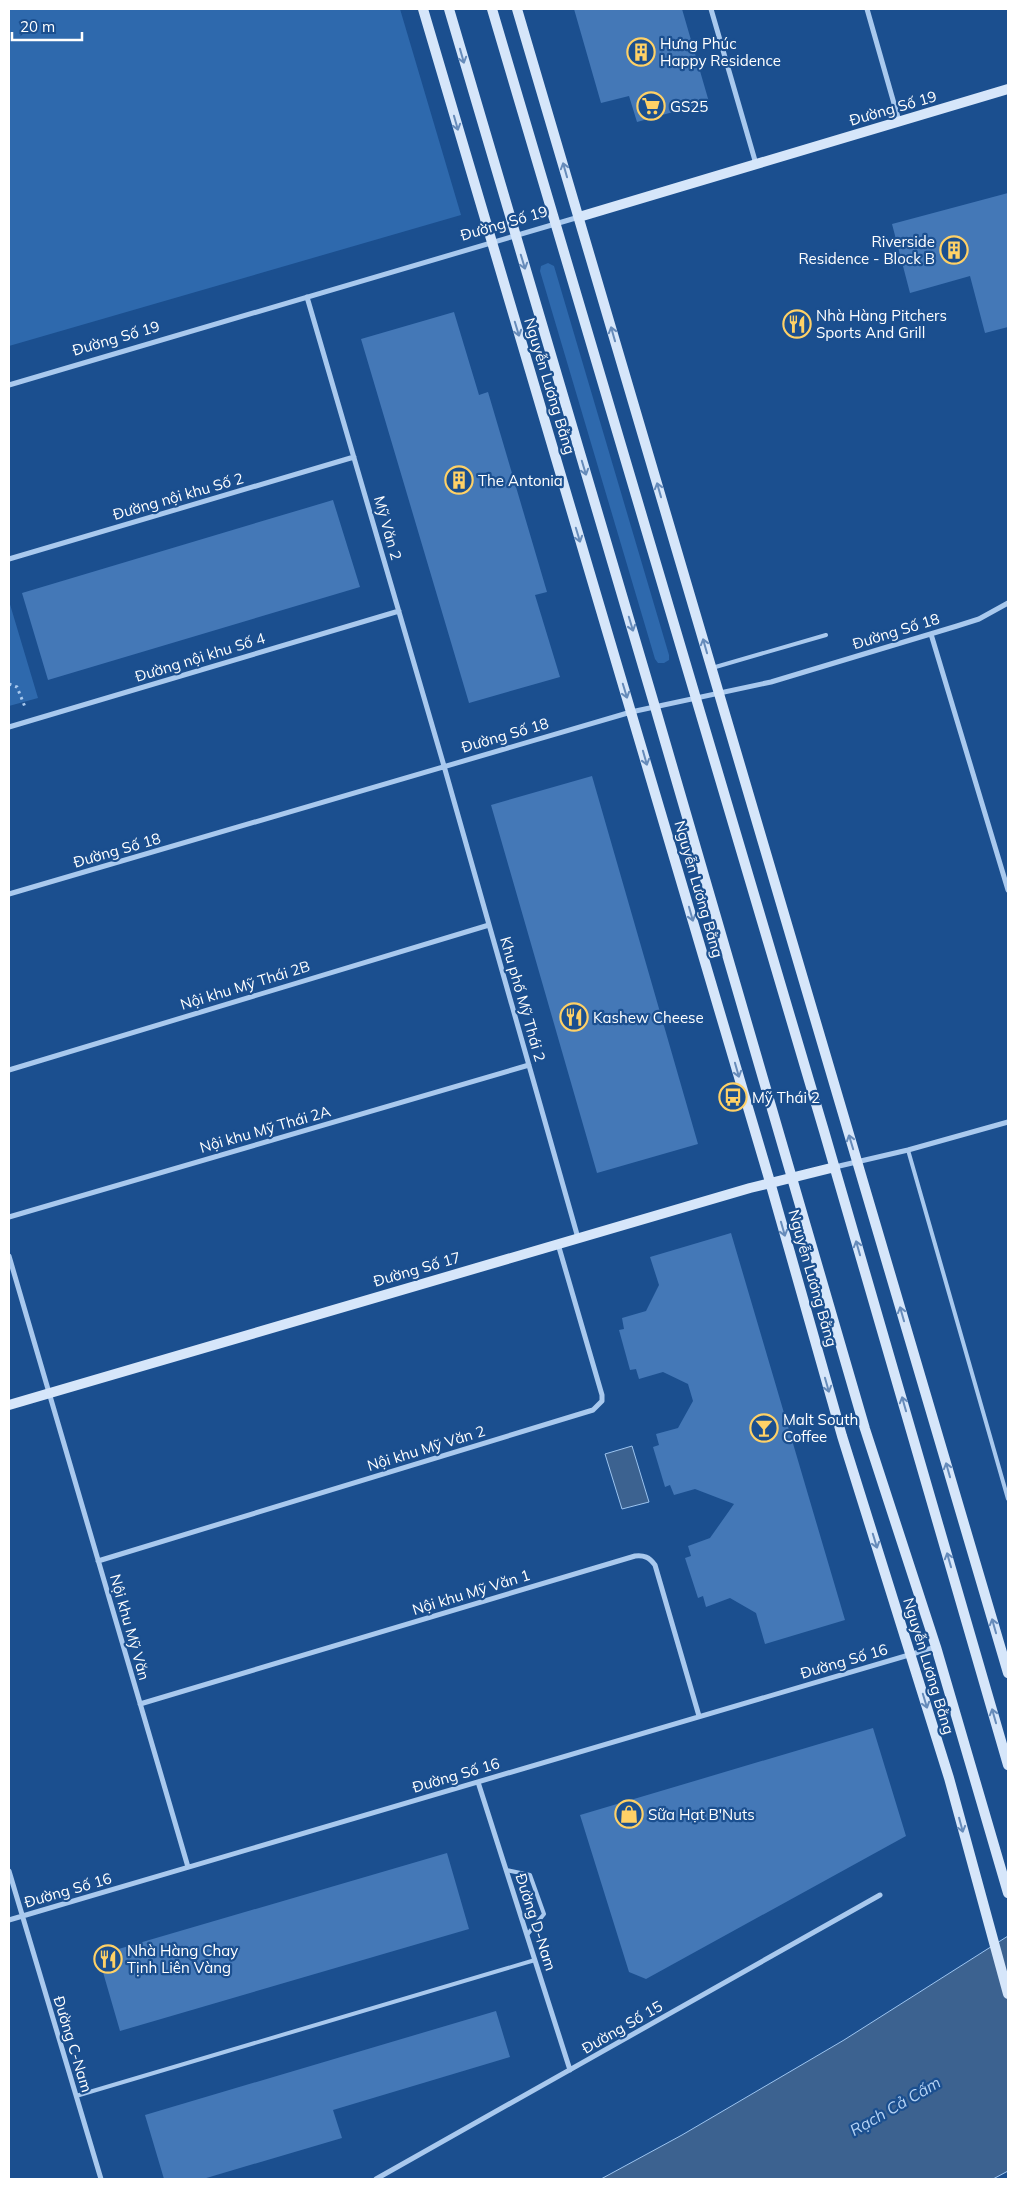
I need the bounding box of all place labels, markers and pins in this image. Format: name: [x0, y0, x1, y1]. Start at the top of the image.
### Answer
place label: Hưng Phúc Happy Residence: [660, 34, 781, 70]
building icon: Hưng Phúc Happy Residence: [626, 37, 656, 67]
supermarket icon: GS25: [636, 91, 666, 121]
place label: GS25: [670, 97, 708, 116]
place label: Riverside Residence - Block B: [798, 232, 935, 268]
building icon: Riverside Residence - Block B: [939, 235, 969, 265]
place label: Nhà Hàng Pitchers Sports And Grill: [816, 306, 947, 342]
restaurant icon: Nhà Hàng Pitchers Sports And Grill: [782, 309, 812, 339]
building icon: The Antonia: [444, 465, 474, 495]
place label: The Antonia: [478, 471, 563, 490]
restaurant icon: Kashew Cheese: [559, 1002, 589, 1032]
place label: Kashew Cheese: [593, 1008, 704, 1027]
bus stop icon: Mỹ Thái 2: [718, 1082, 748, 1112]
place label: Mỹ Thái 2: [752, 1088, 820, 1107]
place label: Malt South Coffee: [783, 1410, 858, 1446]
bar icon: Malt South Coffee: [749, 1413, 779, 1443]
shop icon: Sữa Hạt B'Nuts: [614, 1799, 644, 1829]
place label: Sữa Hạt B'Nuts: [648, 1805, 755, 1824]
place label: Nhà Hàng Chay Tịnh Liên Vàng: [127, 1941, 238, 1977]
restaurant icon: Nhà Hàng Chay Tịnh Liên Vàng: [93, 1944, 123, 1974]

